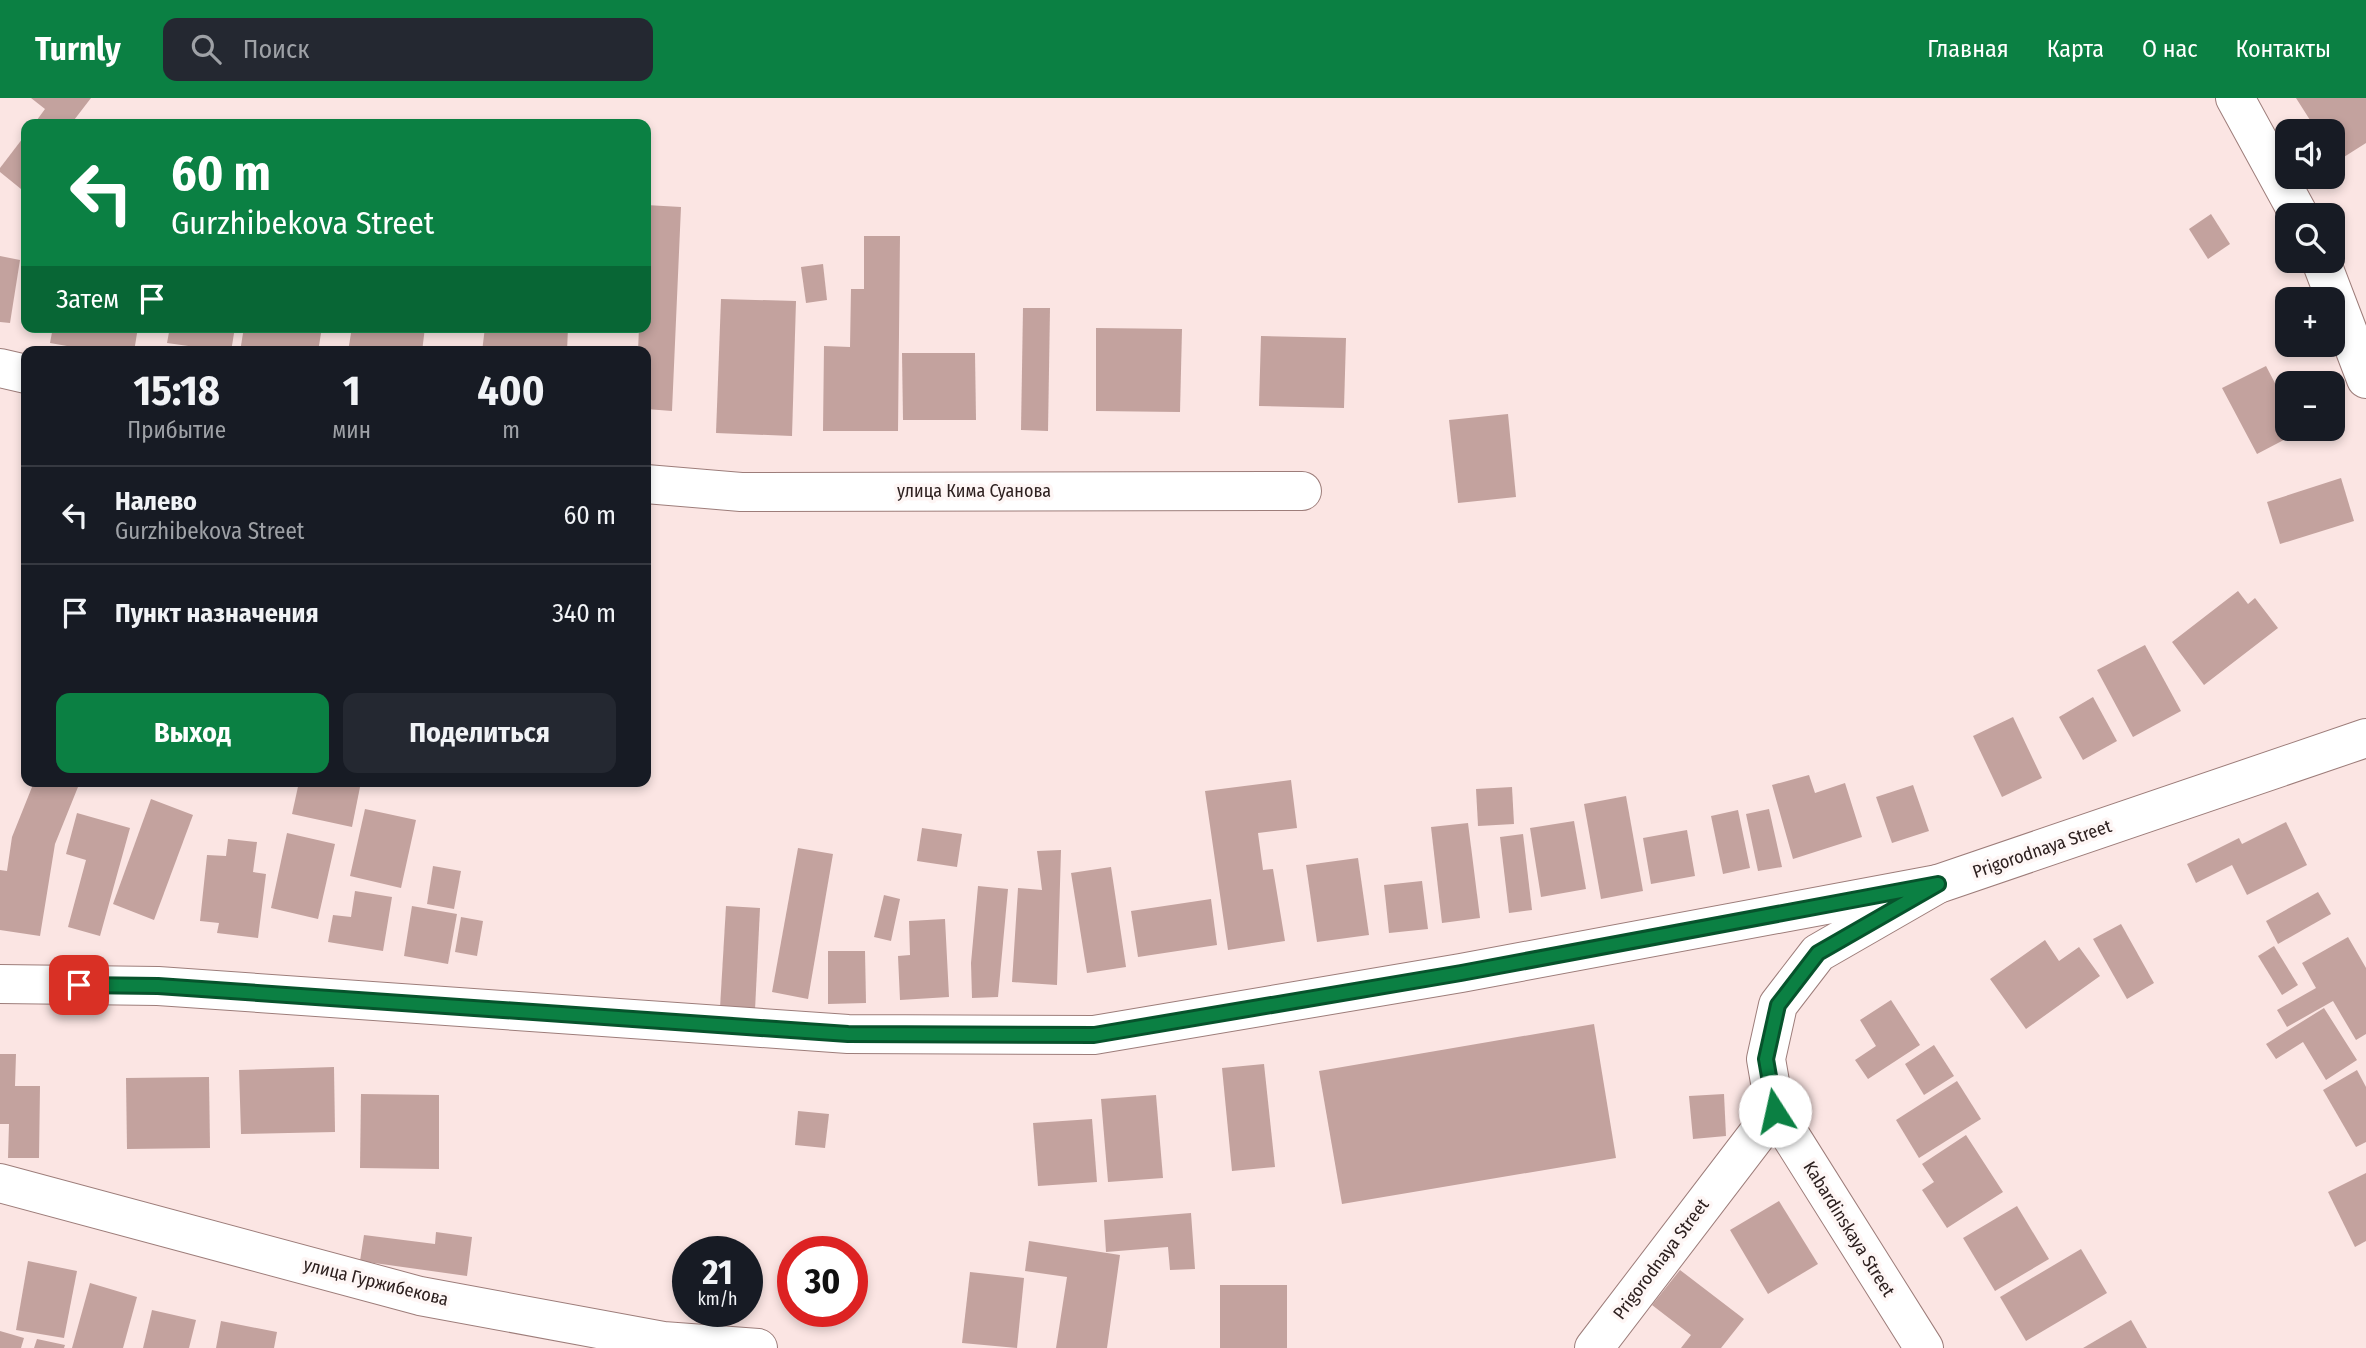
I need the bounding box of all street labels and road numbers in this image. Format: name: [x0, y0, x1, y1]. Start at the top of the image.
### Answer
street label: улица Кима Суанова: [897, 480, 1051, 502]
street label: Prigorodnaya Street: [1970, 815, 2114, 883]
street label: Kabardinskaya Street: [1799, 1157, 1900, 1301]
street label: Prigorodnaya Street: [1608, 1194, 1714, 1324]
street label: улица Гуржибекова: [301, 1253, 451, 1311]

